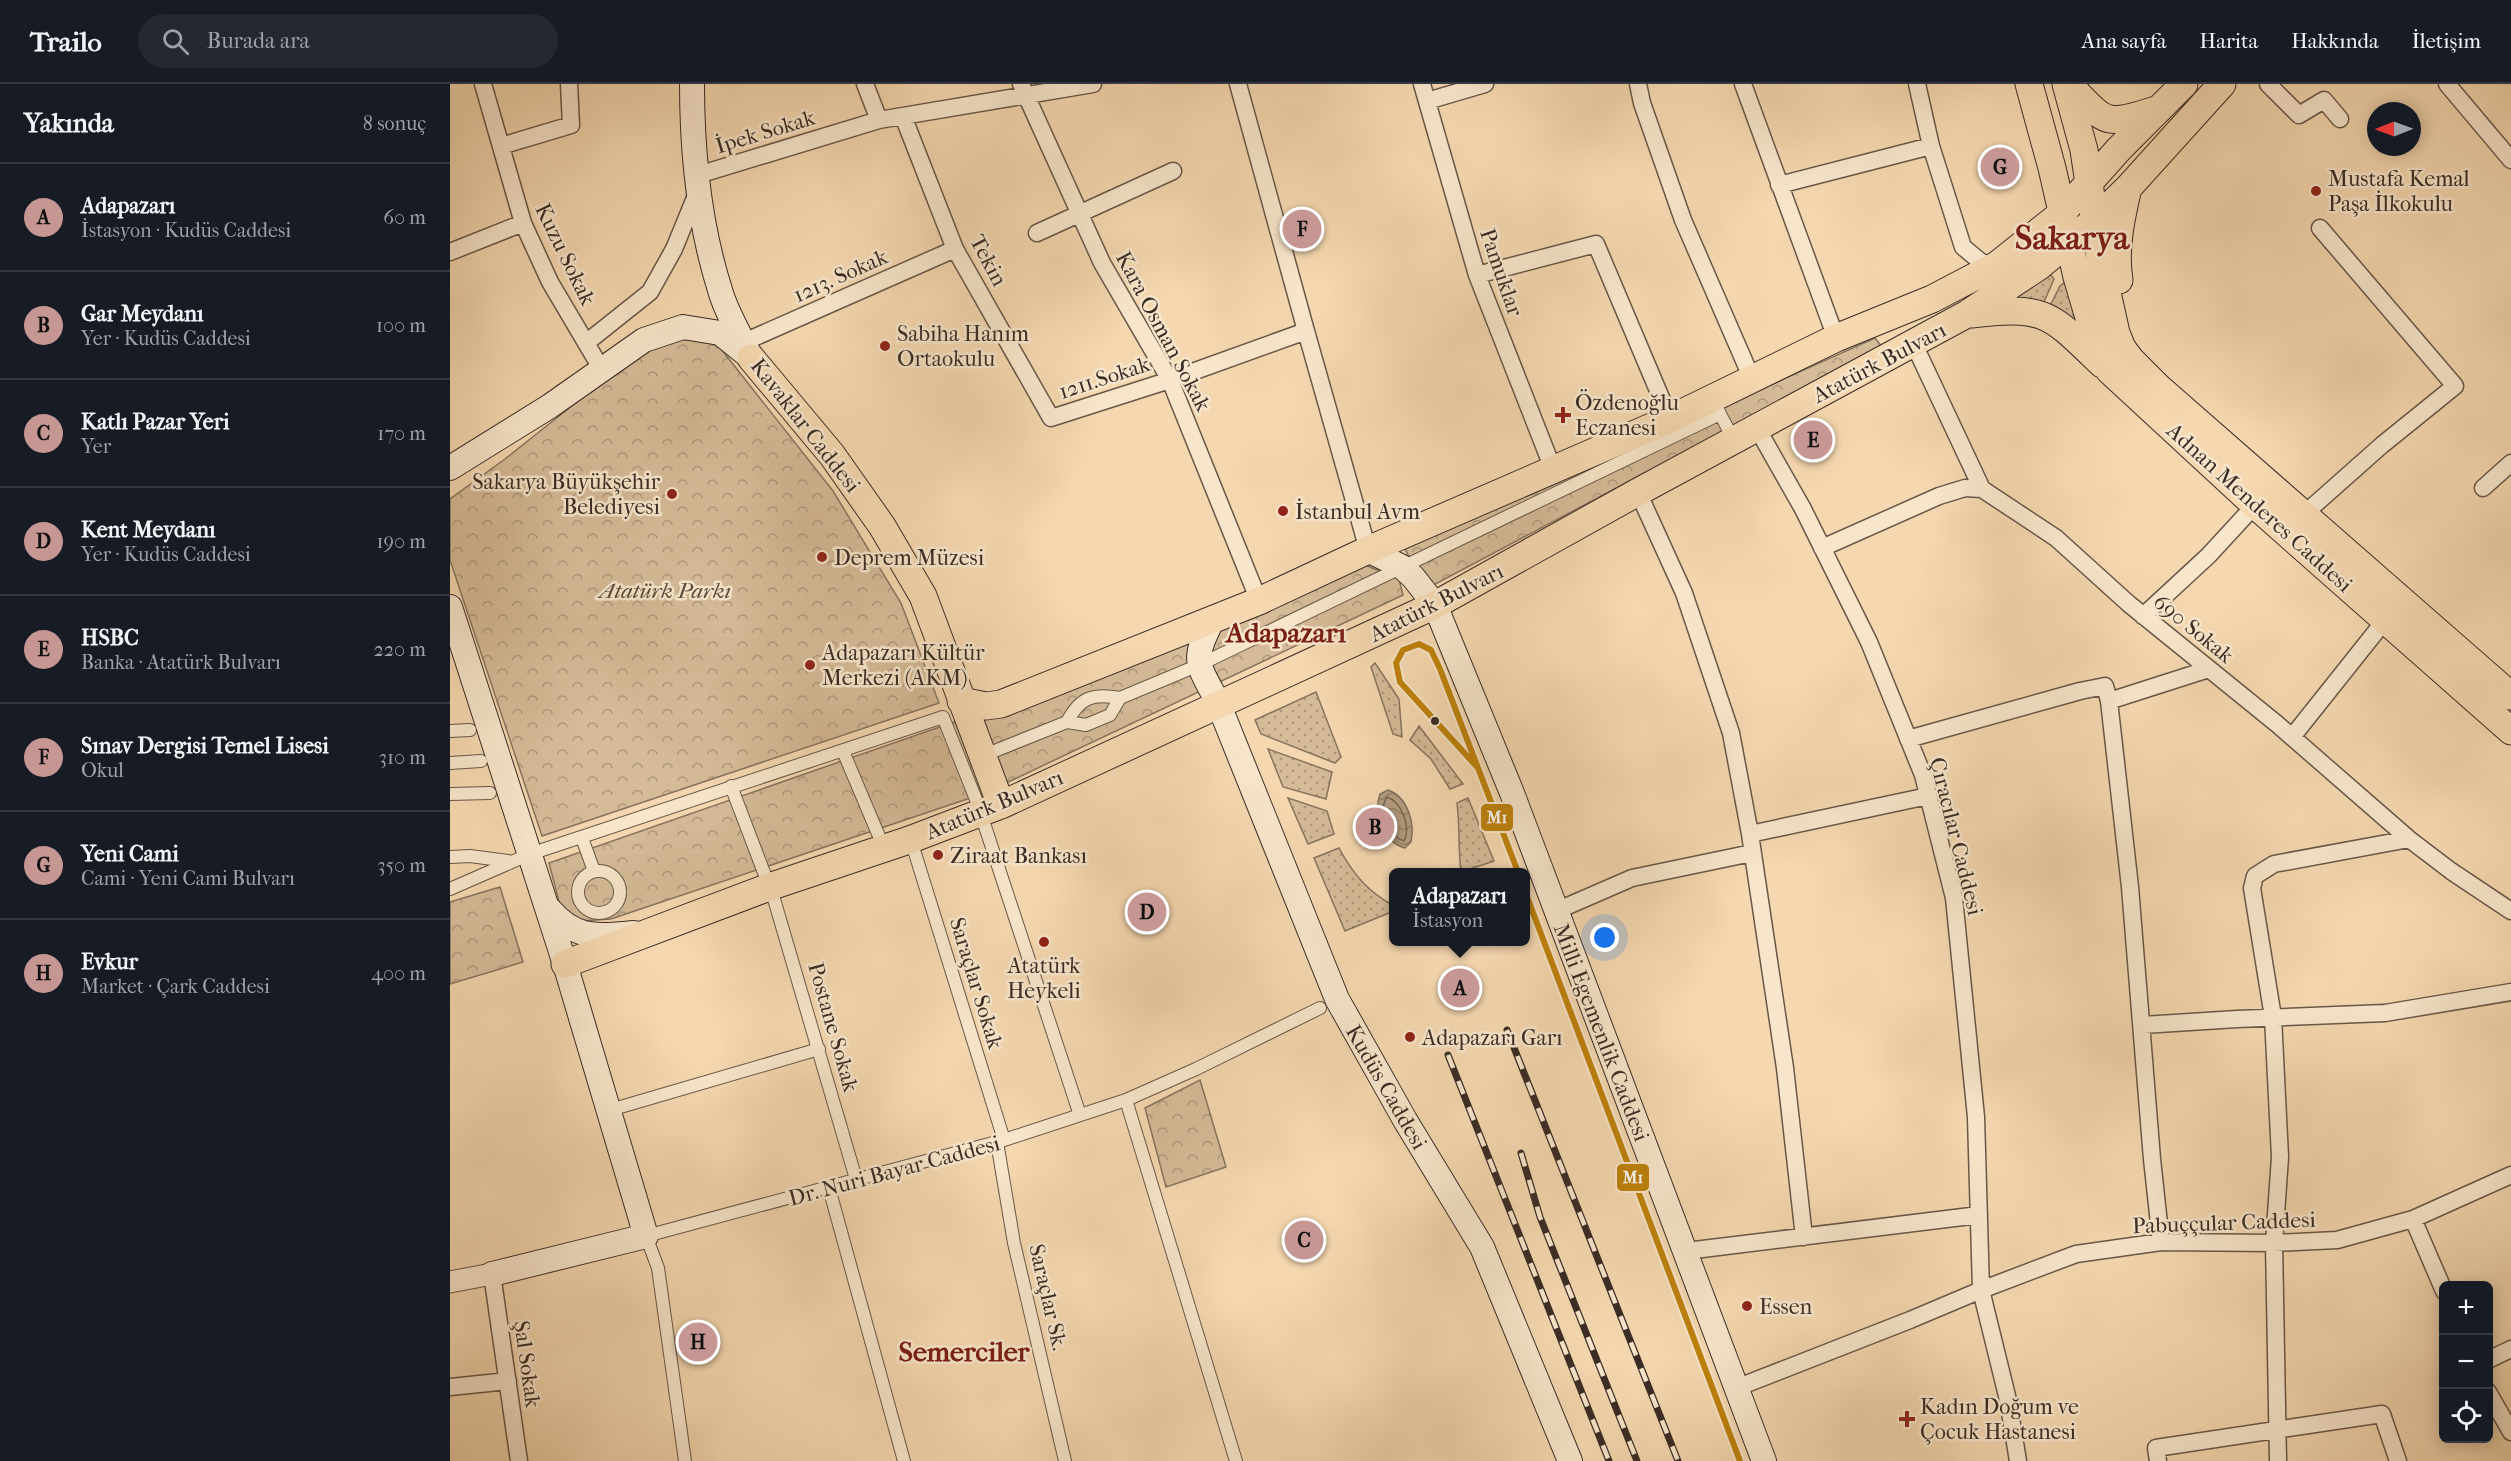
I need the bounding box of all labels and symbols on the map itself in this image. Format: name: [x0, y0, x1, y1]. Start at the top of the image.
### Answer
north arrow: [2367, 102, 2421, 156]
street label: İpek Sokak: [712, 103, 819, 159]
pin: G: [1980, 144, 2020, 190]
place label: Mustafa Kemal Paşa İlkokulu: [2328, 166, 2470, 217]
marker: Mustafa Kemal Paşa İlkokulu: [2309, 184, 2323, 198]
street label: Kuzu Sokak: [529, 199, 601, 310]
pin: F: [1282, 206, 1322, 252]
district label: Sakarya: [2015, 218, 2130, 258]
street label: Pamuklar: [1474, 225, 1528, 320]
street label: Tekin: [964, 230, 1012, 291]
street label: 1213. Sokak: [789, 243, 892, 308]
street label: Kara Osman Sokak: [1110, 247, 1217, 416]
street label: Atatürk Bulvarı: [1808, 317, 1951, 409]
place label: Sabiha Hanım Ortaokulu: [897, 321, 1030, 372]
marker: Sabiha Hanım Ortaokulu: [878, 339, 892, 353]
street label: 1211.Sokak: [1055, 351, 1154, 405]
street label: Kavaklar Caddesi: [745, 353, 866, 498]
place label: Özdenoğlu Eczanesi: [1575, 389, 1680, 441]
marker: Özdenoğlu Eczanesi: [1556, 408, 1570, 422]
street label: Adnan Menderes Caddesi: [2161, 417, 2358, 598]
pin: E: [1794, 418, 1832, 462]
place label: Sakarya Büyükşehir Belediyesi: [472, 469, 661, 520]
marker: Sakarya Büyükşehir Belediyesi: [665, 487, 679, 501]
place label: İstanbul Avm: [1295, 498, 1421, 525]
marker: İstanbul Avm: [1276, 504, 1290, 518]
place label: Deprem Müzesi: [834, 545, 985, 571]
marker: Deprem Müzesi: [815, 550, 829, 564]
street label: Atatürk Bulvarı: [1364, 558, 1508, 648]
park label: Atatürk Parkı: [596, 578, 731, 604]
street label: 690 Sokak: [2148, 589, 2239, 669]
district label: Adapazarı: [1224, 616, 1347, 649]
place label: Adapazarı Kültür Merkezi (AKM): [821, 640, 985, 691]
marker: Adapazarı Kültür Merkezi (AKM): [803, 658, 817, 672]
unlabelled marker: [1429, 715, 1441, 727]
street label: Çıracılar Caddesi: [1924, 755, 1988, 918]
street label: Atatürk Bulvarı: [921, 764, 1068, 846]
line badge: M1: [1480, 803, 1514, 832]
pin: B: [1356, 804, 1394, 850]
text: M1: [1486, 808, 1507, 827]
place label: Ziraat Bankası: [950, 843, 1087, 869]
marker: Ziraat Bankası: [931, 848, 945, 862]
pin: D: [1128, 890, 1166, 934]
street label: Saraçlar Sokak: [944, 914, 1009, 1053]
street label: Milli Egemenlik Caddesi: [1548, 920, 1655, 1145]
your location: [1590, 923, 1619, 952]
marker: Atatürk Heykeli: [1037, 935, 1051, 949]
place label: Atatürk Heykeli: [1007, 953, 1081, 1004]
street label: Postane Sokak: [802, 960, 864, 1096]
pin: A: [1440, 966, 1480, 1010]
street label: Kudüs Caddesi: [1340, 1021, 1433, 1155]
place label: Adapazarı Garı: [1421, 1025, 1563, 1051]
marker: Adapazarı Garı: [1403, 1030, 1417, 1044]
street label: Dr. Nuri Bayar Caddesi: [786, 1130, 1003, 1212]
line badge: M1: [1616, 1163, 1650, 1192]
text: M1: [1622, 1168, 1643, 1187]
street label: Pabuççular Caddesi: [2132, 1207, 2317, 1239]
pin: C: [1284, 1218, 1324, 1262]
street label: Saraçlar Sk.: [1023, 1242, 1073, 1353]
place label: Essen: [1759, 1294, 1813, 1320]
marker: Essen: [1740, 1299, 1754, 1313]
street label: Şal Sokak: [508, 1319, 546, 1410]
pin: H: [678, 1320, 718, 1364]
district label: Semerciler: [898, 1335, 1031, 1368]
place label: Kadın Doğum ve Çocuk Hastanesi: [1920, 1394, 2079, 1445]
marker: Kadın Doğum ve Çocuk Hastanesi: [1898, 1410, 1916, 1428]

